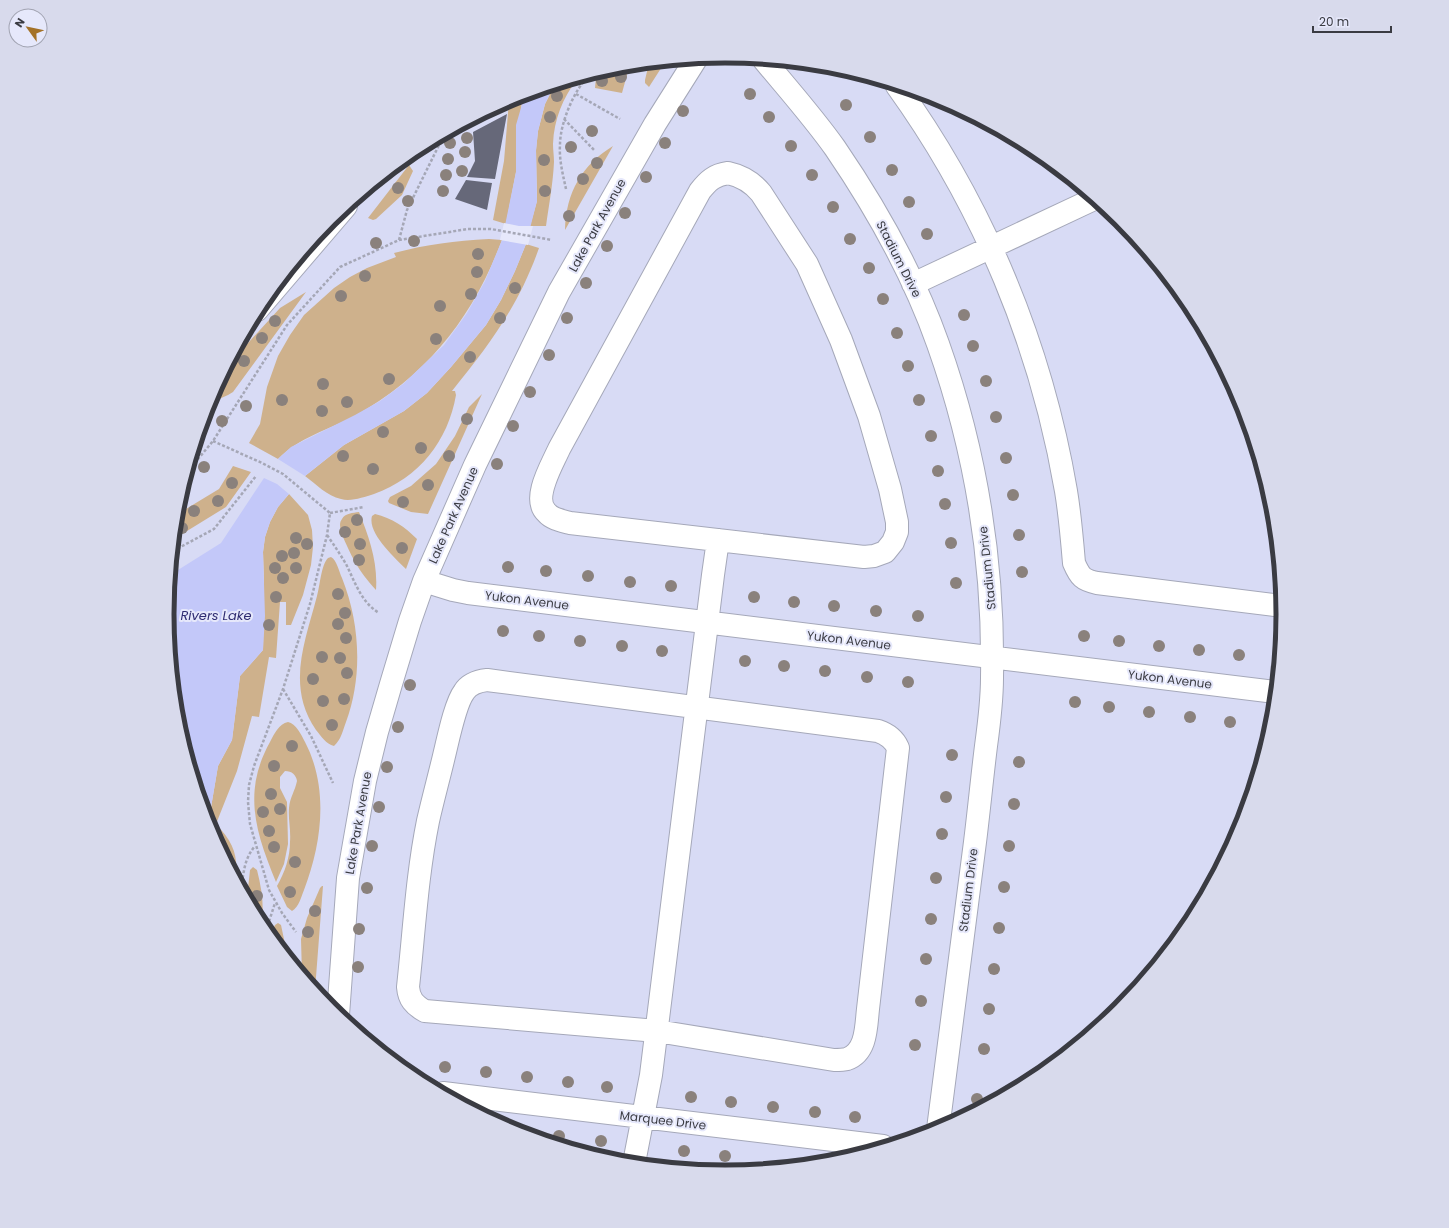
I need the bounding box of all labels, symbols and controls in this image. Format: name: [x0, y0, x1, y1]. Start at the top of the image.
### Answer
north arrow: [8, 8, 48, 48]
scale bar: [1313, 8, 1391, 34]
text: 20 m: [1319, 13, 1349, 30]
text: N: [11, 15, 29, 30]
street label: Lake Park Avenue: [564, 175, 630, 275]
street label: Stadium Drive: [872, 218, 926, 300]
street label: Lake Park Avenue: [424, 464, 482, 566]
street label: Stadium Drive: [974, 525, 1000, 611]
street label: Yukon Avenue: [484, 586, 570, 614]
water label: Rivers Lake: [180, 606, 252, 625]
street label: Yukon Avenue: [806, 626, 892, 654]
street label: Yukon Avenue: [1127, 665, 1213, 693]
street label: Lake Park Avenue: [341, 770, 375, 876]
street label: Stadium Drive: [954, 847, 982, 933]
street label: Marquee Drive: [619, 1106, 707, 1134]

